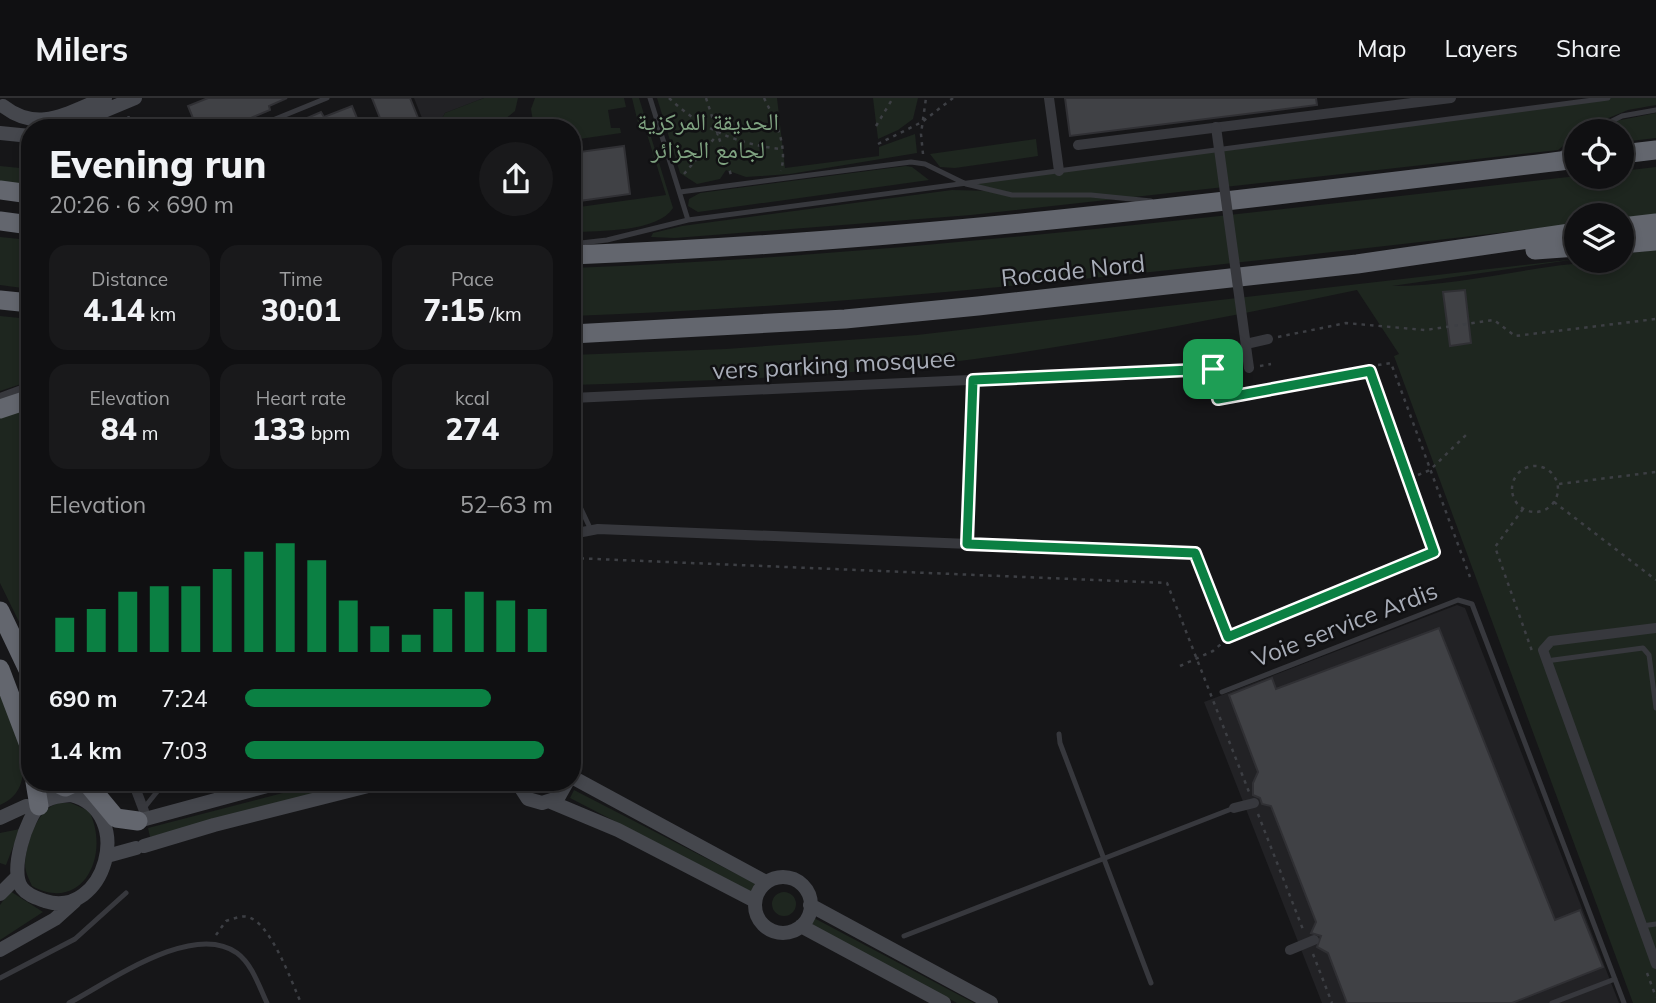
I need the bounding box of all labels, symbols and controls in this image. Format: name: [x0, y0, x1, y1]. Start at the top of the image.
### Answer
text: Milers: [35, 28, 128, 69]
text: Map: [1357, 33, 1406, 63]
text: Layers: [1444, 33, 1518, 63]
text: Share: [1556, 33, 1621, 63]
park label: الحديقة المركزية لجامع الجزائر: [637, 106, 779, 165]
map controls: [1564, 119, 1634, 273]
button: locate: [1564, 119, 1634, 189]
text: Evening run: [49, 140, 267, 188]
button: share: [479, 142, 553, 216]
text: 20:26 · 6 × 690 m: [49, 190, 234, 219]
button: layers: [1564, 203, 1634, 273]
street label: Rocade Nord: [999, 248, 1146, 292]
text: Distance: [91, 267, 168, 291]
text: Time: [279, 267, 323, 291]
text: Pace: [451, 267, 494, 291]
text: 4.14: [83, 291, 145, 329]
text: 30:01: [261, 291, 341, 329]
text: 7:15: [423, 291, 485, 329]
text: km: [145, 302, 176, 326]
text: /km: [485, 302, 522, 326]
pin: [1183, 339, 1243, 399]
street label: vers parking mosquee: [711, 343, 956, 385]
icon: arrive: [1194, 350, 1232, 388]
text: Elevation: [89, 386, 170, 410]
text: Heart rate: [256, 386, 346, 410]
text: kcal: [455, 386, 490, 410]
text: 84: [101, 410, 137, 448]
text: 133: [252, 410, 306, 448]
text: 274: [445, 410, 499, 448]
text: m: [137, 421, 158, 445]
text: bpm: [306, 421, 350, 445]
text: Elevation: [49, 490, 146, 519]
text: 52–63 m: [460, 490, 553, 519]
street label: Voie service Ardis: [1248, 575, 1442, 673]
text: 690 m: [49, 684, 117, 713]
text: 7:24: [161, 684, 208, 713]
text: 1.4 km: [49, 736, 122, 765]
text: 7:03: [161, 736, 208, 765]

